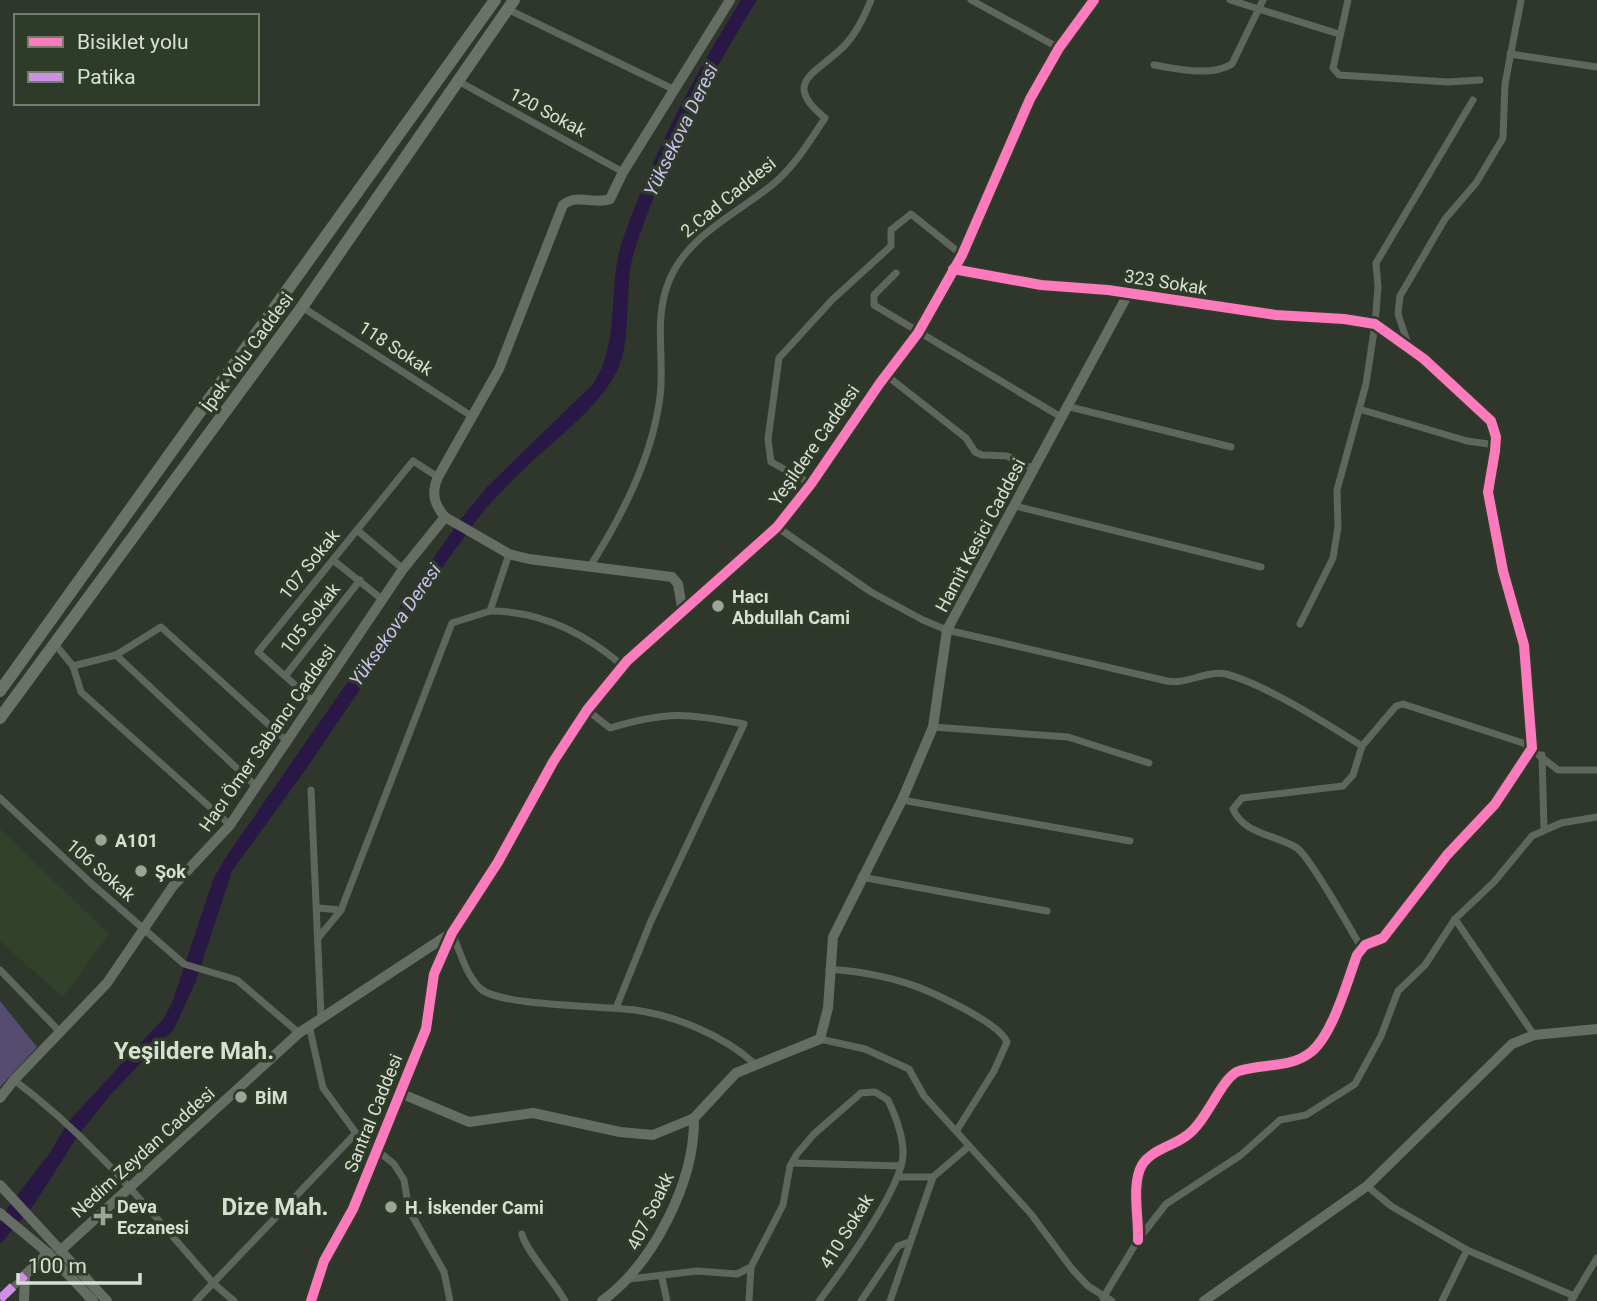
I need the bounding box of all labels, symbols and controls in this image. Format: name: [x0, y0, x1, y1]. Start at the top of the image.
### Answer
legend: [14, 14, 259, 105]
text: Bisiklet yolu: [77, 30, 189, 54]
water label: Yüksekova Deresi: [639, 60, 723, 200]
text: Patika: [77, 65, 136, 89]
street label: 120 Sokak: [506, 83, 591, 141]
street label: 2.Cad Caddesi: [676, 152, 780, 242]
street label: 323 Sokak: [1123, 265, 1210, 299]
street label: İpek Yolu Caddesi: [197, 288, 297, 416]
street label: 118 Sokak: [355, 316, 438, 380]
street label: Yeşildere Caddesi: [765, 381, 863, 509]
street label: Hamit Kesici Caddesi: [931, 455, 1029, 615]
street label: 107 Sokak: [274, 524, 344, 603]
water label: Yüksekova Deresi: [344, 559, 446, 691]
street label: 105 Sokak: [276, 578, 345, 657]
place label: Hacı Abdullah Cami: [732, 586, 850, 628]
marker: Hacı Abdullah Cami: [710, 598, 726, 614]
street label: Hacı Ömer Sabancı Caddesi: [194, 641, 340, 835]
place label: A101: [115, 830, 158, 851]
marker: A101: [93, 832, 109, 848]
street label: 106 Sokak: [62, 835, 140, 906]
place label: Şok: [155, 861, 186, 882]
marker: Şok: [133, 863, 149, 879]
district label: Yeşildere Mah.: [114, 1037, 274, 1065]
street label: Santral Caddesi: [340, 1051, 406, 1175]
street label: Nedim Zeydan Caddesi: [67, 1082, 219, 1222]
place label: BİM: [255, 1087, 288, 1108]
marker: BİM: [233, 1089, 249, 1105]
street label: 407 Soakk: [622, 1168, 678, 1253]
street label: 410 Sokak: [815, 1189, 878, 1272]
district label: Dize Mah.: [221, 1193, 329, 1221]
place label: Deva Eczanesi: [117, 1196, 189, 1238]
place label: H. İskender Cami: [405, 1197, 544, 1218]
marker: H. İskender Cami: [383, 1199, 399, 1215]
marker: Deva Eczanesi: [95, 1208, 111, 1224]
scale bar: [18, 1242, 140, 1286]
text: 100 m: [28, 1254, 87, 1278]

